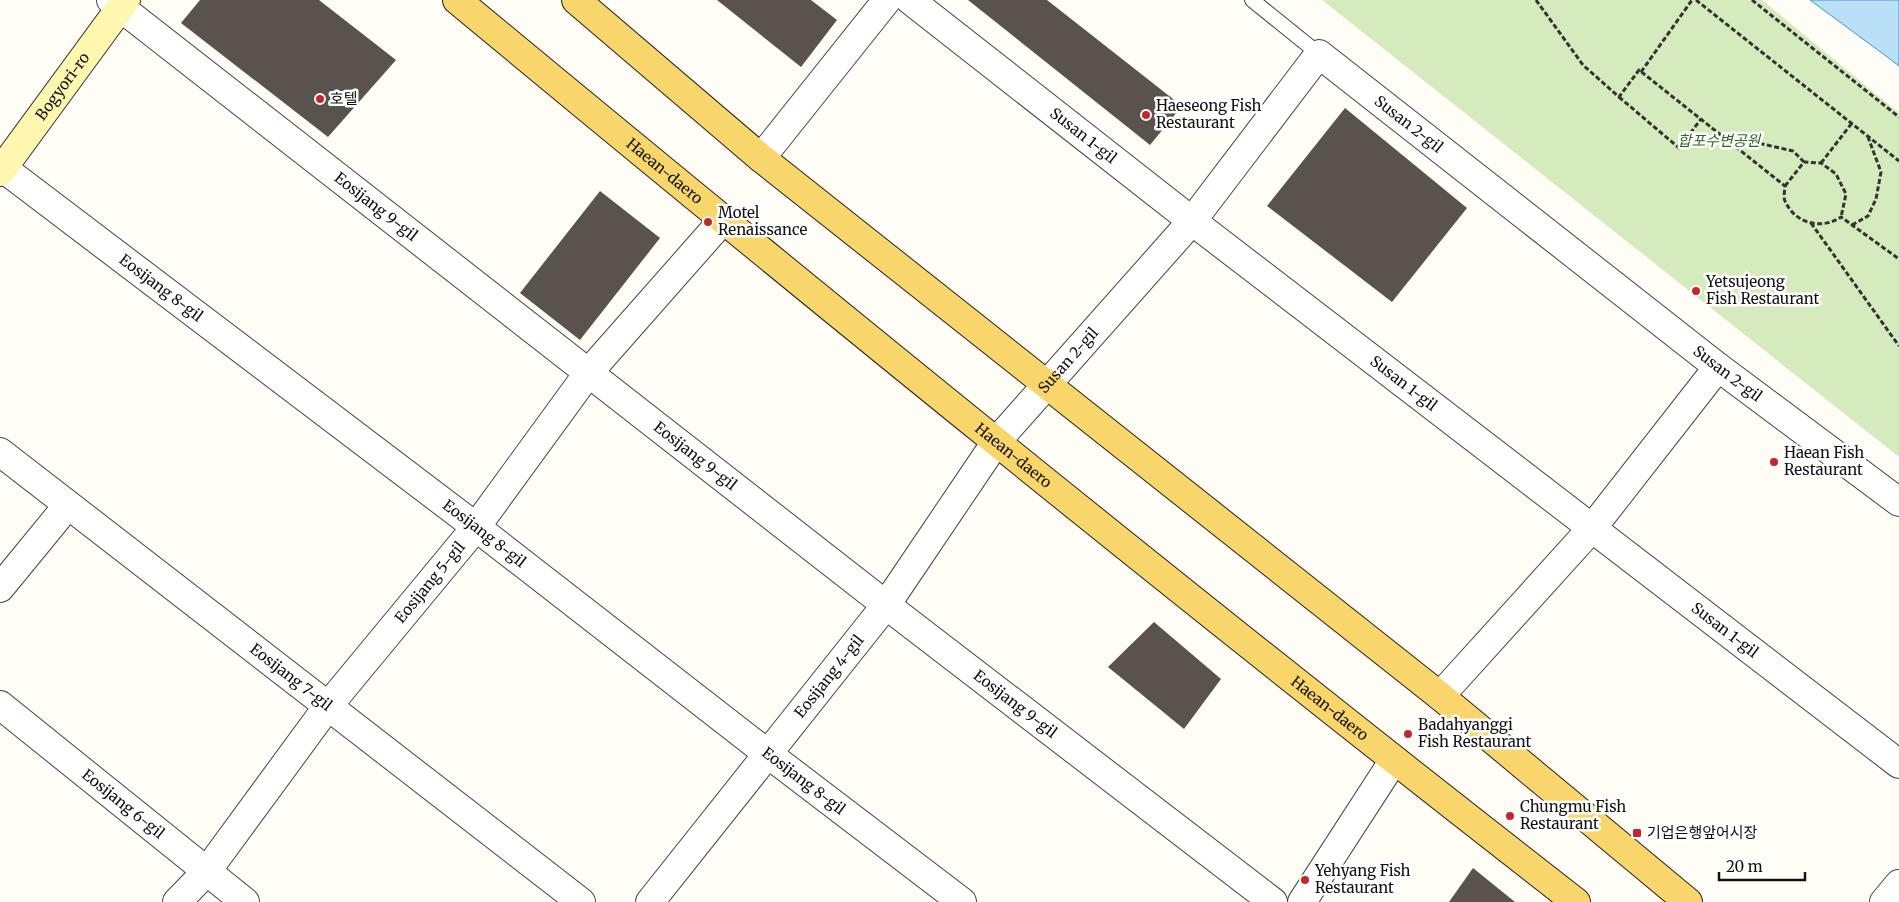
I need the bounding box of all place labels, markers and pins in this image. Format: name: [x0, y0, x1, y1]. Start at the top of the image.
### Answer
place label: 호텔: [330, 89, 358, 108]
marker: 호텔: [314, 93, 326, 105]
place label: Haeseong Fish Restaurant: [1156, 96, 1262, 132]
marker: Haeseong Fish Restaurant: [1140, 109, 1152, 121]
place label: Motel Renaissance: [718, 203, 807, 239]
marker: Motel Renaissance: [702, 216, 714, 228]
place label: Yetsujeong Fish Restaurant: [1705, 272, 1819, 308]
marker: Yetsujeong Fish Restaurant: [1690, 285, 1702, 297]
place label: Haean Fish Restaurant: [1784, 443, 1864, 479]
marker: Haean Fish Restaurant: [1768, 456, 1780, 468]
place label: Badahyanggi Fish Restaurant: [1418, 715, 1531, 751]
marker: Badahyanggi Fish Restaurant: [1402, 728, 1414, 740]
place label: Chungmu Fish Restaurant: [1520, 797, 1626, 833]
marker: Chungmu Fish Restaurant: [1504, 810, 1516, 822]
place label: 기업은행앞어시장: [1647, 823, 1758, 842]
marker: 기업은행앞어시장: [1631, 827, 1643, 839]
place label: Yehyang Fish Restaurant: [1314, 861, 1411, 897]
marker: Yehyang Fish Restaurant: [1299, 874, 1311, 886]

